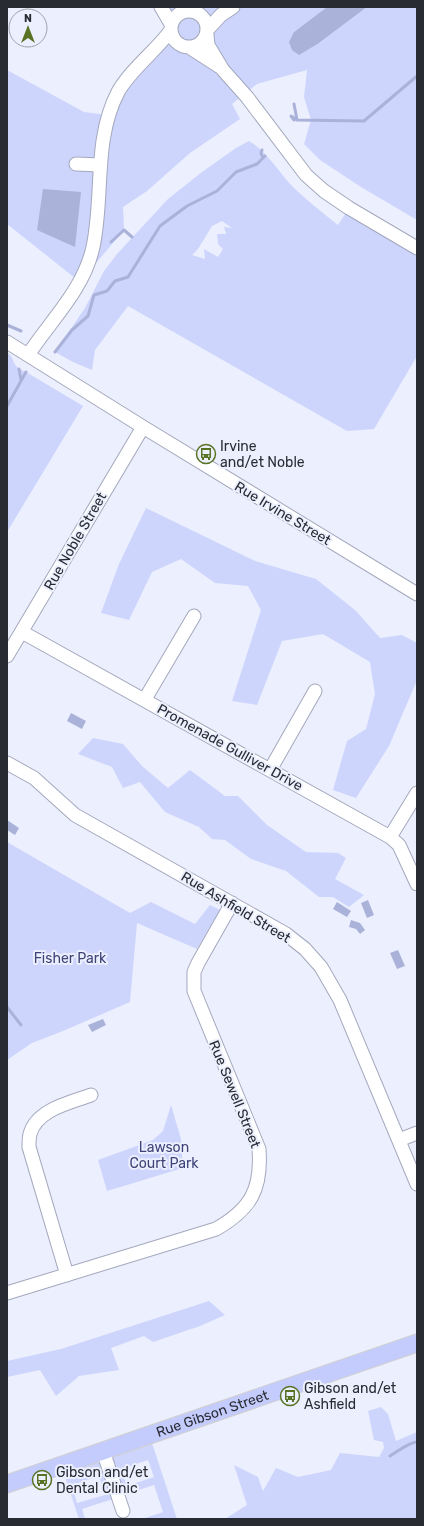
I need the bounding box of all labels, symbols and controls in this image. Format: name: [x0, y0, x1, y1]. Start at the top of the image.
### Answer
north arrow: [8, 8, 48, 48]
text: N: [24, 12, 32, 25]
place label: Irvine and/et Noble: [220, 438, 305, 471]
bus stop icon: Irvine and/et Noble: [195, 443, 217, 465]
street label: Rue Irvine Street: [231, 478, 334, 549]
street label: Rue Noble Street: [41, 489, 111, 593]
street label: Promenade Gulliver Drive: [154, 700, 306, 795]
street label: Rue Ashfield Street: [178, 868, 294, 947]
park label: Fisher Park: [34, 950, 107, 967]
street label: Rue Sewell Street: [205, 1038, 264, 1151]
park label: Lawson Court Park: [129, 1139, 199, 1172]
place label: Gibson and/et Ashfield: [304, 1380, 397, 1413]
bus stop icon: Gibson and/et Ashfield: [279, 1385, 301, 1407]
street label: Rue Gibson Street: [154, 1387, 271, 1441]
place label: Gibson and/et Dental Clinic: [56, 1464, 149, 1497]
bus stop icon: Gibson and/et Dental Clinic: [31, 1469, 53, 1491]

